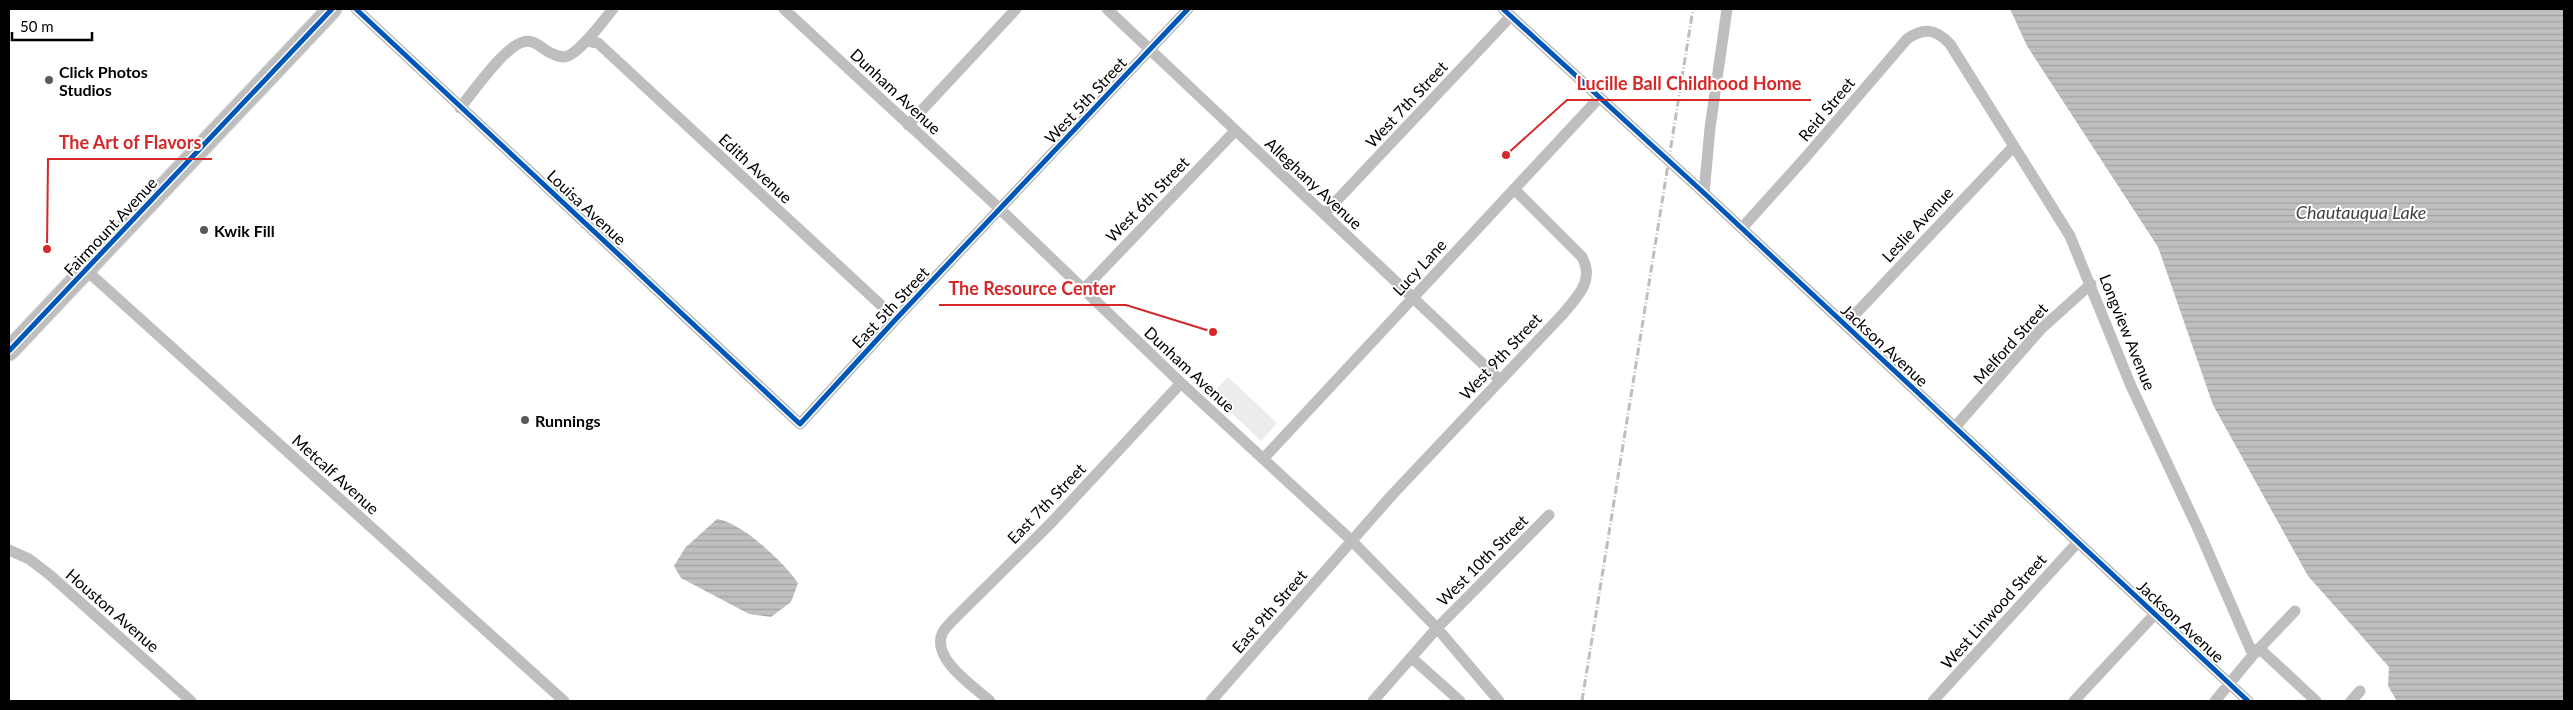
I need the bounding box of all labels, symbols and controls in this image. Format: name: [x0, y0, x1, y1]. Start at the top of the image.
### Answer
scale bar: [12, 10, 92, 42]
text: 50 m: [20, 17, 54, 35]
street label: Dunham Avenue: [847, 44, 945, 138]
street label: West 5th Street: [1040, 53, 1130, 147]
street label: West 7th Street: [1361, 57, 1451, 151]
place label: Click Photos Studios: [59, 62, 148, 99]
callout: Lucille Ball Childhood Home: [1567, 67, 1811, 100]
text: Lucille Ball Childhood Home: [1577, 72, 1802, 94]
street label: Reid Street: [1794, 73, 1858, 145]
marker: Click Photos Studios: [43, 74, 55, 86]
callout: The Art of Flavors: [48, 126, 212, 159]
street label: Edith Avenue: [716, 129, 796, 207]
text: The Art of Flavors: [59, 131, 201, 153]
street label: Alleghany Avenue: [1262, 133, 1366, 233]
street label: West 6th Street: [1102, 152, 1193, 246]
street label: Louisa Avenue: [544, 166, 630, 248]
street label: Fairmount Avenue: [59, 173, 161, 279]
street label: Leslie Avenue: [1877, 183, 1957, 265]
water label: Chautauqua Lake: [2296, 201, 2426, 223]
place label: Kwik Fill: [214, 221, 275, 240]
marker: Kwik Fill: [198, 224, 210, 236]
street label: Lucy Lane: [1388, 235, 1450, 299]
street label: East 5th Street: [848, 262, 933, 352]
street label: Longview Avenue: [2096, 271, 2160, 393]
callout: The Resource Center: [939, 272, 1126, 305]
text: The Resource Center: [948, 277, 1116, 299]
street label: Melford Street: [1969, 299, 2051, 387]
street label: Jackson Avenue: [1838, 300, 1932, 390]
street label: West 9th Street: [1455, 309, 1545, 403]
street label: Dunham Avenue: [1141, 322, 1239, 416]
place label: Runnings: [535, 411, 601, 430]
marker: Runnings: [519, 414, 531, 426]
street label: Metcalf Avenue: [289, 430, 383, 518]
street label: East 7th Street: [1003, 459, 1089, 547]
street label: West 10th Street: [1433, 511, 1531, 609]
street label: West Linwood Street: [1937, 550, 2050, 672]
street label: Houston Avenue: [63, 564, 163, 656]
street label: East 9th Street: [1228, 565, 1310, 656]
street label: Jackson Avenue: [2134, 576, 2228, 666]

